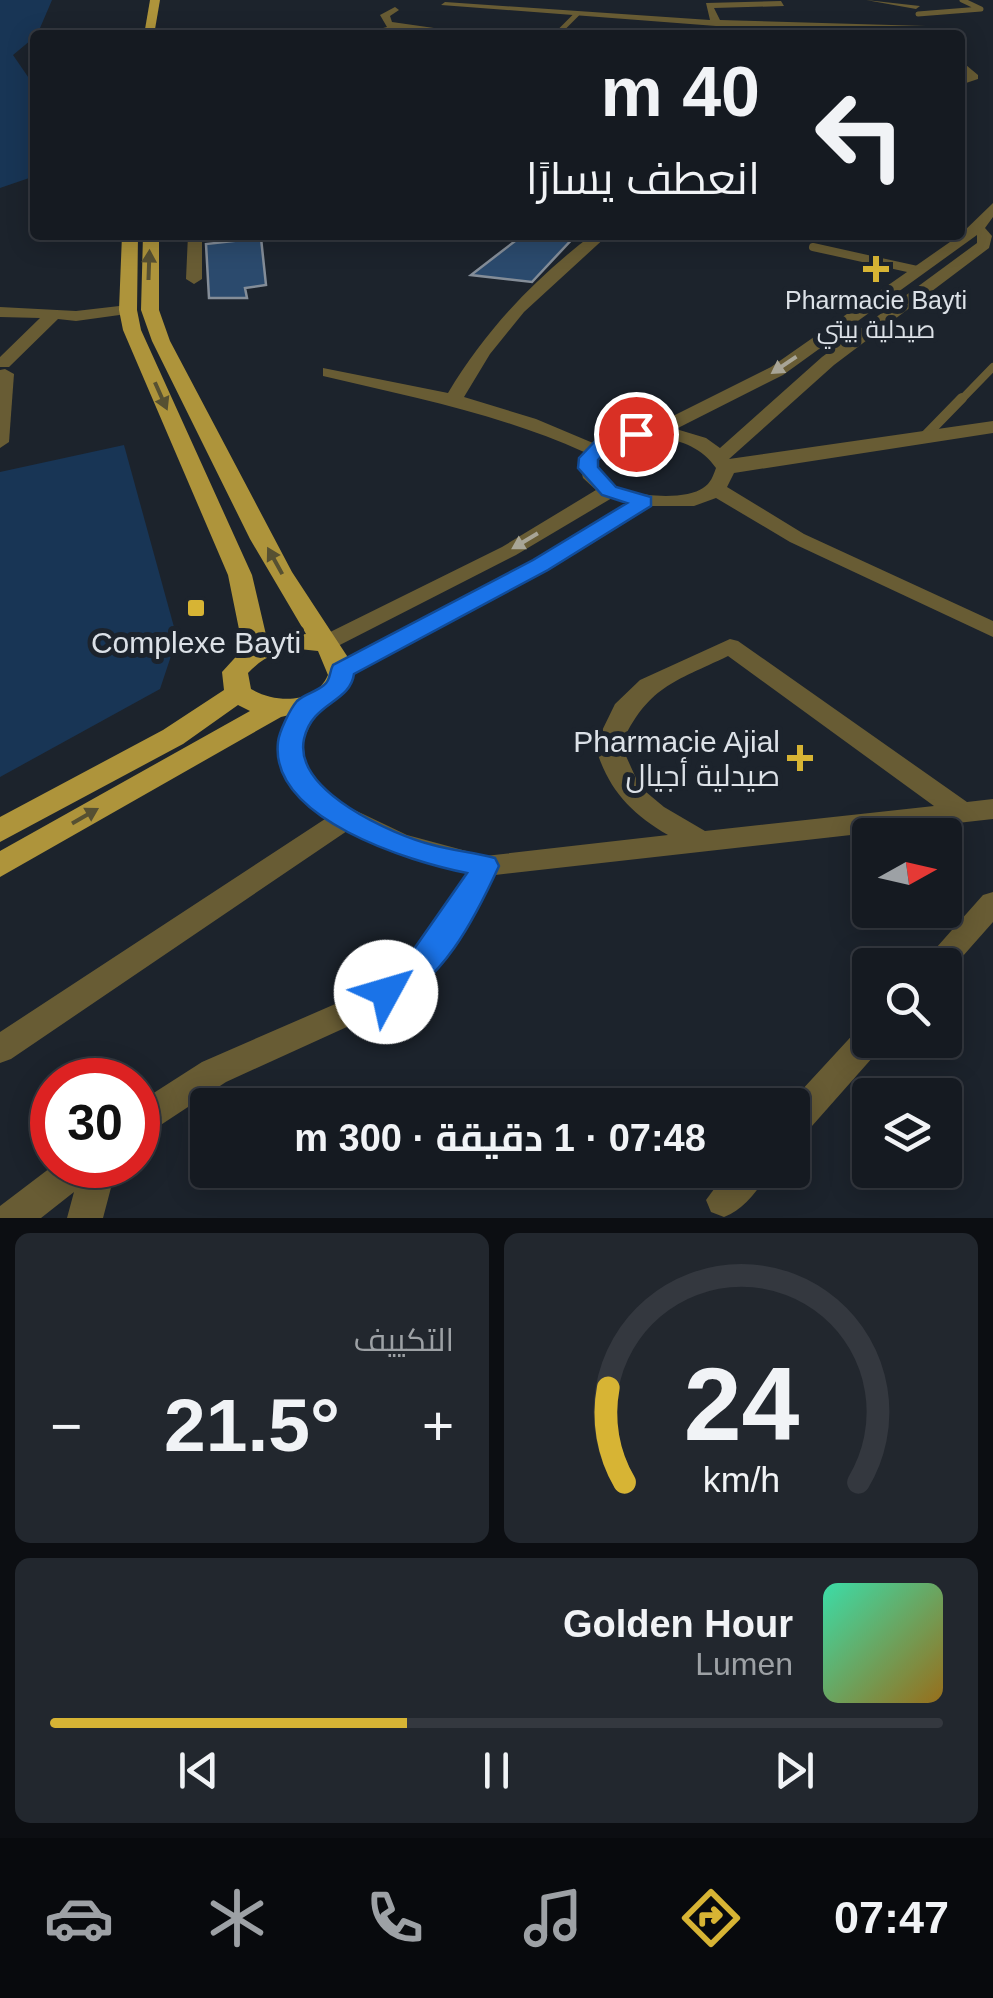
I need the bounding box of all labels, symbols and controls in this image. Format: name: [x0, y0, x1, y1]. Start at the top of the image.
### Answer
text: 40 m: [600, 53, 760, 131]
icon: left: [795, 70, 925, 200]
text: انعطف يسارًا: [526, 153, 760, 204]
one-way arrow: [142, 249, 158, 281]
marker: Pharmacie Bayti صيدلية بيتي: [865, 258, 887, 280]
place label: Pharmacie Bayti صيدلية بيتي: [785, 286, 967, 349]
one-way arrow: [771, 355, 798, 374]
one-way arrow: [153, 381, 169, 411]
pin: [594, 392, 679, 477]
icon: arrive: [609, 407, 664, 462]
one-way arrow: [511, 532, 539, 549]
one-way arrow: [266, 546, 283, 575]
marker: Complexe Bayti: [185, 597, 207, 619]
place label: Complexe Bayti: [91, 626, 301, 659]
place label: Pharmacie Ajial صيدلية أجيال: [573, 725, 780, 793]
marker: Pharmacie Ajial صيدلية أجيال: [789, 747, 811, 769]
one-way arrow: [70, 808, 99, 825]
north arrow: [852, 818, 962, 928]
map controls: [852, 818, 962, 1188]
position arrow: [334, 940, 438, 1044]
button: search: [852, 948, 962, 1058]
speed limit sign: 30: [30, 1058, 160, 1188]
button: layers: [852, 1078, 962, 1188]
text: 07:48 · 1 دقيقة · 300 m: [294, 1117, 706, 1159]
text: التكييف: [354, 1322, 454, 1358]
text: 24: [683, 1346, 799, 1462]
text: 21.5°: [164, 1383, 340, 1467]
text: −: [50, 1395, 82, 1457]
text: +: [422, 1395, 454, 1457]
text: km/h: [702, 1460, 780, 1500]
text: Golden Hour: [563, 1603, 793, 1645]
text: Lumen: [695, 1646, 793, 1682]
icon: previous: [171, 1743, 226, 1798]
icon: pause: [469, 1743, 524, 1798]
icon: next: [767, 1743, 822, 1798]
icon: car: [44, 1883, 114, 1953]
icon: climate: [202, 1883, 272, 1953]
icon: phone: [360, 1883, 430, 1953]
icon: music: [518, 1883, 588, 1953]
icon: directions: [676, 1883, 746, 1953]
text: 07:47: [834, 1892, 949, 1943]

